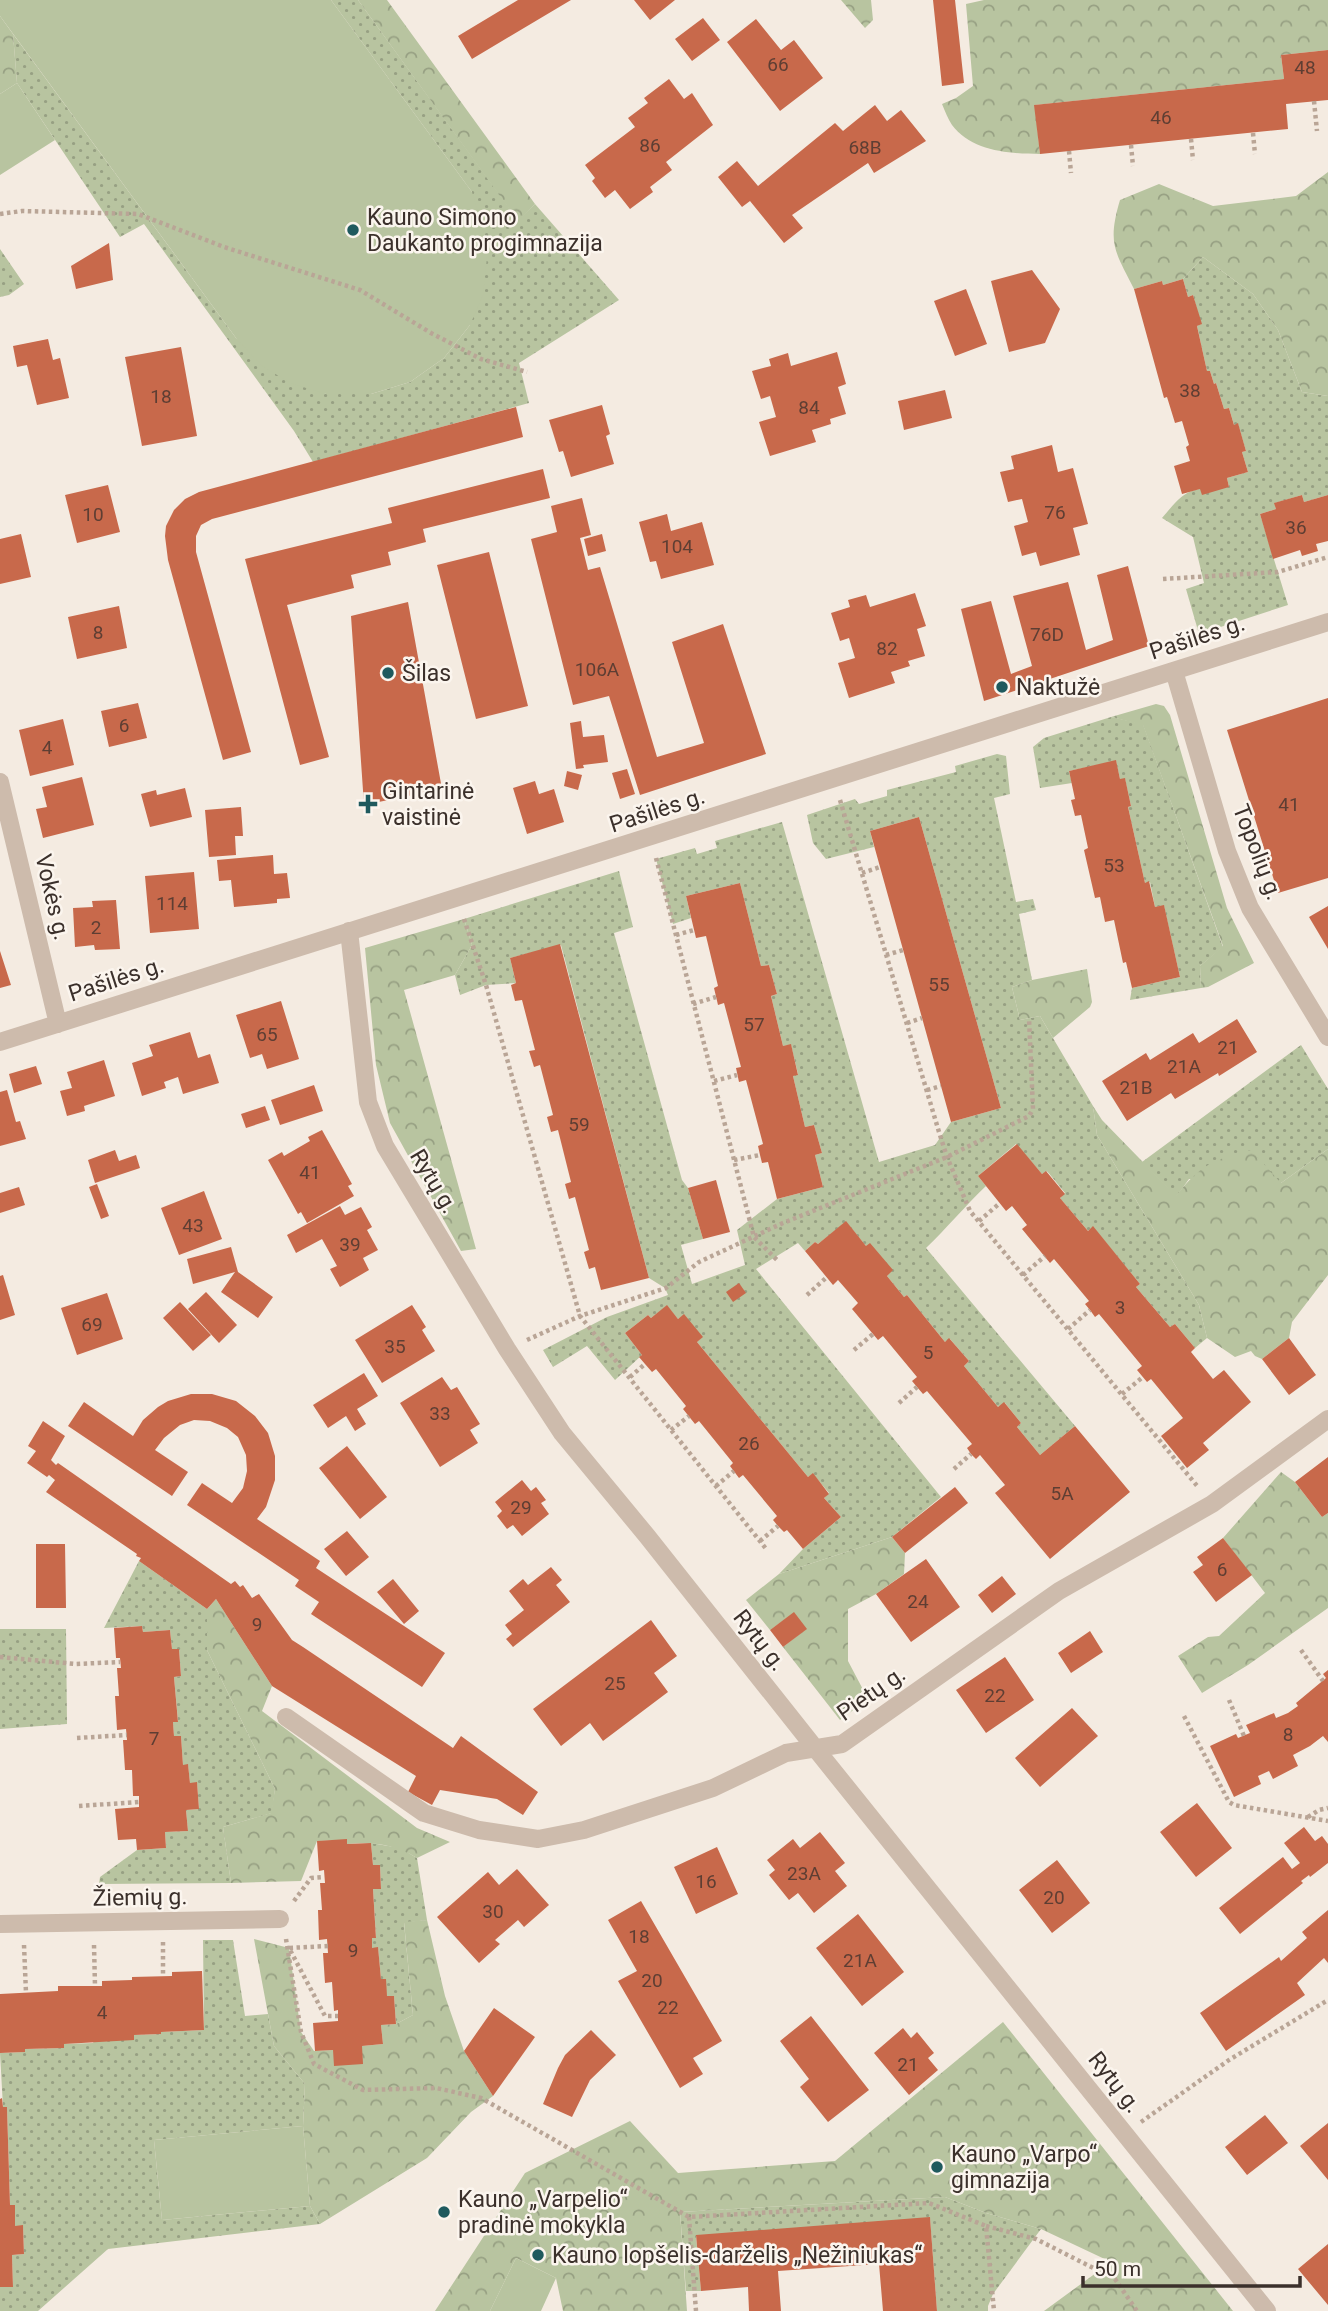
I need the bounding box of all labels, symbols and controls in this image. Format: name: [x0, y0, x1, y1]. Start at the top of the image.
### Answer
house number: 66: [767, 53, 789, 76]
house number: 48: [1294, 56, 1316, 79]
house number: 46: [1150, 106, 1172, 129]
house number: 86: [639, 134, 661, 157]
house number: 68B: [848, 136, 882, 159]
place label: Kauno Simono Daukanto progimnazija: [367, 204, 603, 257]
marker: Kauno Simono Daukanto progimnazija: [345, 222, 361, 238]
house number: 38: [1179, 379, 1201, 402]
house number: 18: [150, 385, 172, 408]
house number: 84: [798, 396, 820, 419]
house number: 76: [1044, 501, 1066, 524]
house number: 10: [82, 503, 104, 526]
house number: 36: [1285, 516, 1307, 539]
house number: 104: [661, 535, 693, 558]
street label: Pašilės g.: [1146, 609, 1248, 666]
house number: 8: [93, 621, 103, 644]
house number: 76D: [1030, 623, 1064, 646]
house number: 82: [876, 637, 898, 660]
house number: 106A: [575, 658, 620, 681]
place label: Šilas: [402, 659, 451, 687]
marker: Šilas: [380, 665, 396, 681]
place label: Naktužė: [1016, 674, 1100, 701]
marker: Naktužė: [994, 679, 1010, 695]
house number: 6: [119, 714, 129, 737]
house number: 4: [42, 736, 53, 759]
place label: Gintarinė vaistinė: [382, 778, 474, 831]
street label: Pašilės g.: [606, 782, 708, 839]
house number: 41: [1278, 793, 1300, 816]
marker: Gintarinė vaistinė: [360, 796, 376, 812]
street label: Topolių g.: [1227, 801, 1288, 904]
street label: Vokės g.: [30, 851, 76, 943]
house number: 53: [1103, 854, 1125, 877]
house number: 114: [156, 892, 188, 915]
house number: 2: [91, 916, 101, 939]
street label: Pašilės g.: [65, 951, 167, 1008]
house number: 55: [928, 973, 950, 996]
house number: 57: [743, 1013, 765, 1036]
house number: 65: [256, 1023, 278, 1046]
house number: 21: [1217, 1036, 1239, 1059]
house number: 21A: [1167, 1055, 1201, 1078]
house number: 21B: [1119, 1076, 1153, 1099]
house number: 59: [568, 1113, 590, 1136]
street label: Rytų g.: [404, 1144, 463, 1218]
house number: 41: [299, 1161, 321, 1184]
house number: 43: [182, 1214, 204, 1237]
house number: 39: [339, 1233, 361, 1256]
house number: 3: [1115, 1296, 1125, 1319]
house number: 69: [81, 1313, 103, 1336]
house number: 35: [384, 1335, 406, 1358]
house number: 5: [923, 1341, 933, 1364]
house number: 33: [429, 1402, 451, 1425]
house number: 26: [738, 1432, 760, 1455]
house number: 5A: [1050, 1482, 1074, 1505]
house number: 29: [510, 1496, 532, 1519]
house number: 6: [1217, 1558, 1227, 1581]
house number: 24: [907, 1590, 929, 1613]
street label: Rytų g.: [727, 1604, 792, 1676]
house number: 9: [252, 1613, 262, 1636]
street label: Pietų g.: [832, 1660, 911, 1727]
house number: 25: [604, 1672, 626, 1695]
house number: 22: [984, 1684, 1006, 1707]
house number: 8: [1283, 1723, 1293, 1746]
house number: 7: [149, 1727, 159, 1750]
house number: 23A: [787, 1862, 821, 1885]
house number: 16: [695, 1870, 717, 1893]
street label: Žiemių g.: [92, 1882, 188, 1912]
house number: 20: [1043, 1886, 1065, 1909]
house number: 30: [482, 1900, 504, 1923]
house number: 18: [628, 1925, 650, 1948]
house number: 9: [348, 1939, 358, 1962]
house number: 21A: [843, 1949, 877, 1972]
house number: 20: [641, 1969, 663, 1992]
house number: 22: [657, 1996, 679, 2019]
house number: 4: [97, 2001, 108, 2024]
street label: Rytų g.: [1082, 2046, 1147, 2118]
house number: 21: [897, 2053, 919, 2076]
place label: Kauno „Varpo“ gimnazija: [951, 2141, 1097, 2194]
marker: Kauno „Varpo“ gimnazija: [929, 2159, 945, 2175]
place label: Kauno „Varpelio“ pradinė mokykla: [458, 2186, 628, 2239]
marker: Kauno „Varpelio“ pradinė mokykla: [436, 2204, 452, 2220]
place label: Kauno lopšelis-darželis „Nežiniukas“: [552, 2242, 922, 2269]
scale bar: [1083, 2244, 1300, 2288]
marker: Kauno lopšelis-darželis „Nežiniukas“: [530, 2247, 546, 2263]
text: 50 m: [1094, 2257, 1141, 2281]

